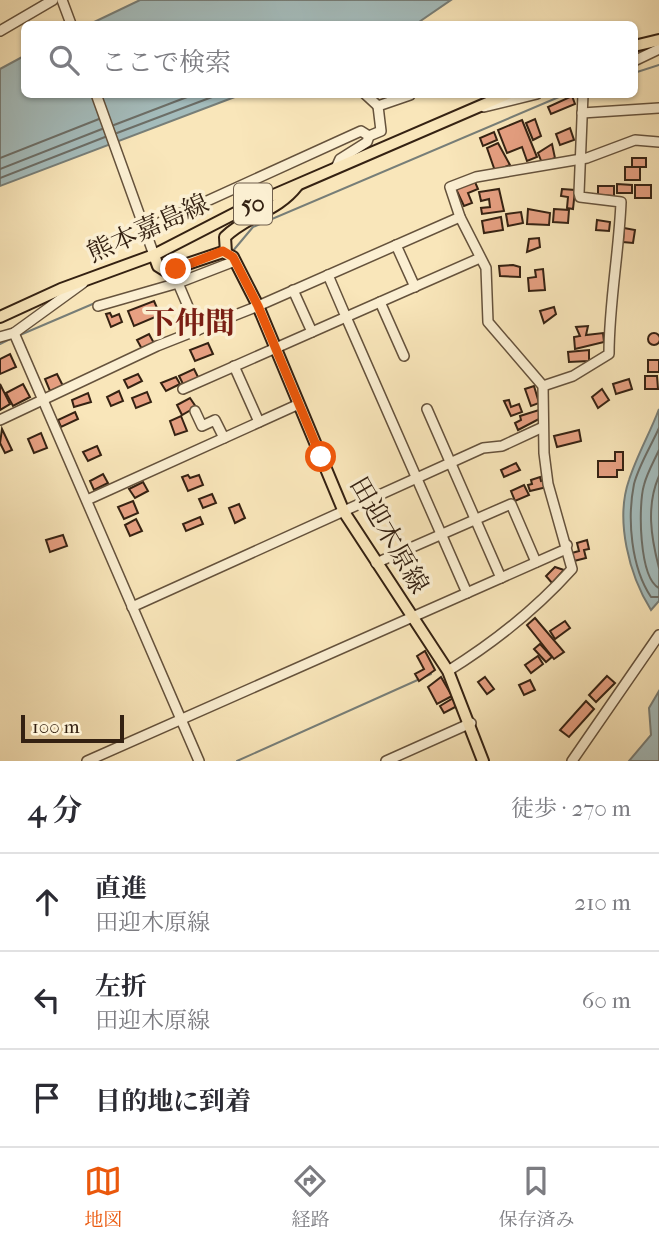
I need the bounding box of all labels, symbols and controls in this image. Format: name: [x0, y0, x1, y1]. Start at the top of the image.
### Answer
search box: [21, 21, 638, 98]
icon: search: [45, 41, 83, 79]
text: ここで検索: [101, 47, 231, 78]
road number: 50: [234, 184, 272, 224]
street label: 熊本嘉島線: [82, 187, 214, 269]
route end: [160, 253, 191, 284]
district label: 下仲間: [145, 306, 235, 341]
route start: [305, 441, 336, 472]
street label: 田迎木原線: [343, 471, 435, 599]
scale bar: [21, 712, 124, 744]
text: 100 m: [32, 716, 80, 738]
text: 4 分: [28, 793, 82, 828]
text: 徒歩 · 270 m: [511, 795, 631, 822]
text: 直進: [95, 873, 147, 904]
icon: ahead: [28, 883, 66, 921]
text: 210 m: [574, 889, 631, 916]
text: 田迎木原線: [95, 909, 210, 936]
text: 左折: [95, 971, 147, 1002]
icon: left: [28, 981, 66, 1019]
text: 60 m: [582, 987, 631, 1014]
text: 田迎木原線: [95, 1007, 210, 1034]
icon: arrive: [28, 1079, 66, 1117]
text: 目的地に到着: [95, 1086, 251, 1117]
tab: 地図: [84, 1162, 123, 1231]
tab: 経路: [291, 1162, 330, 1231]
tab: 保存済み: [498, 1162, 575, 1231]

